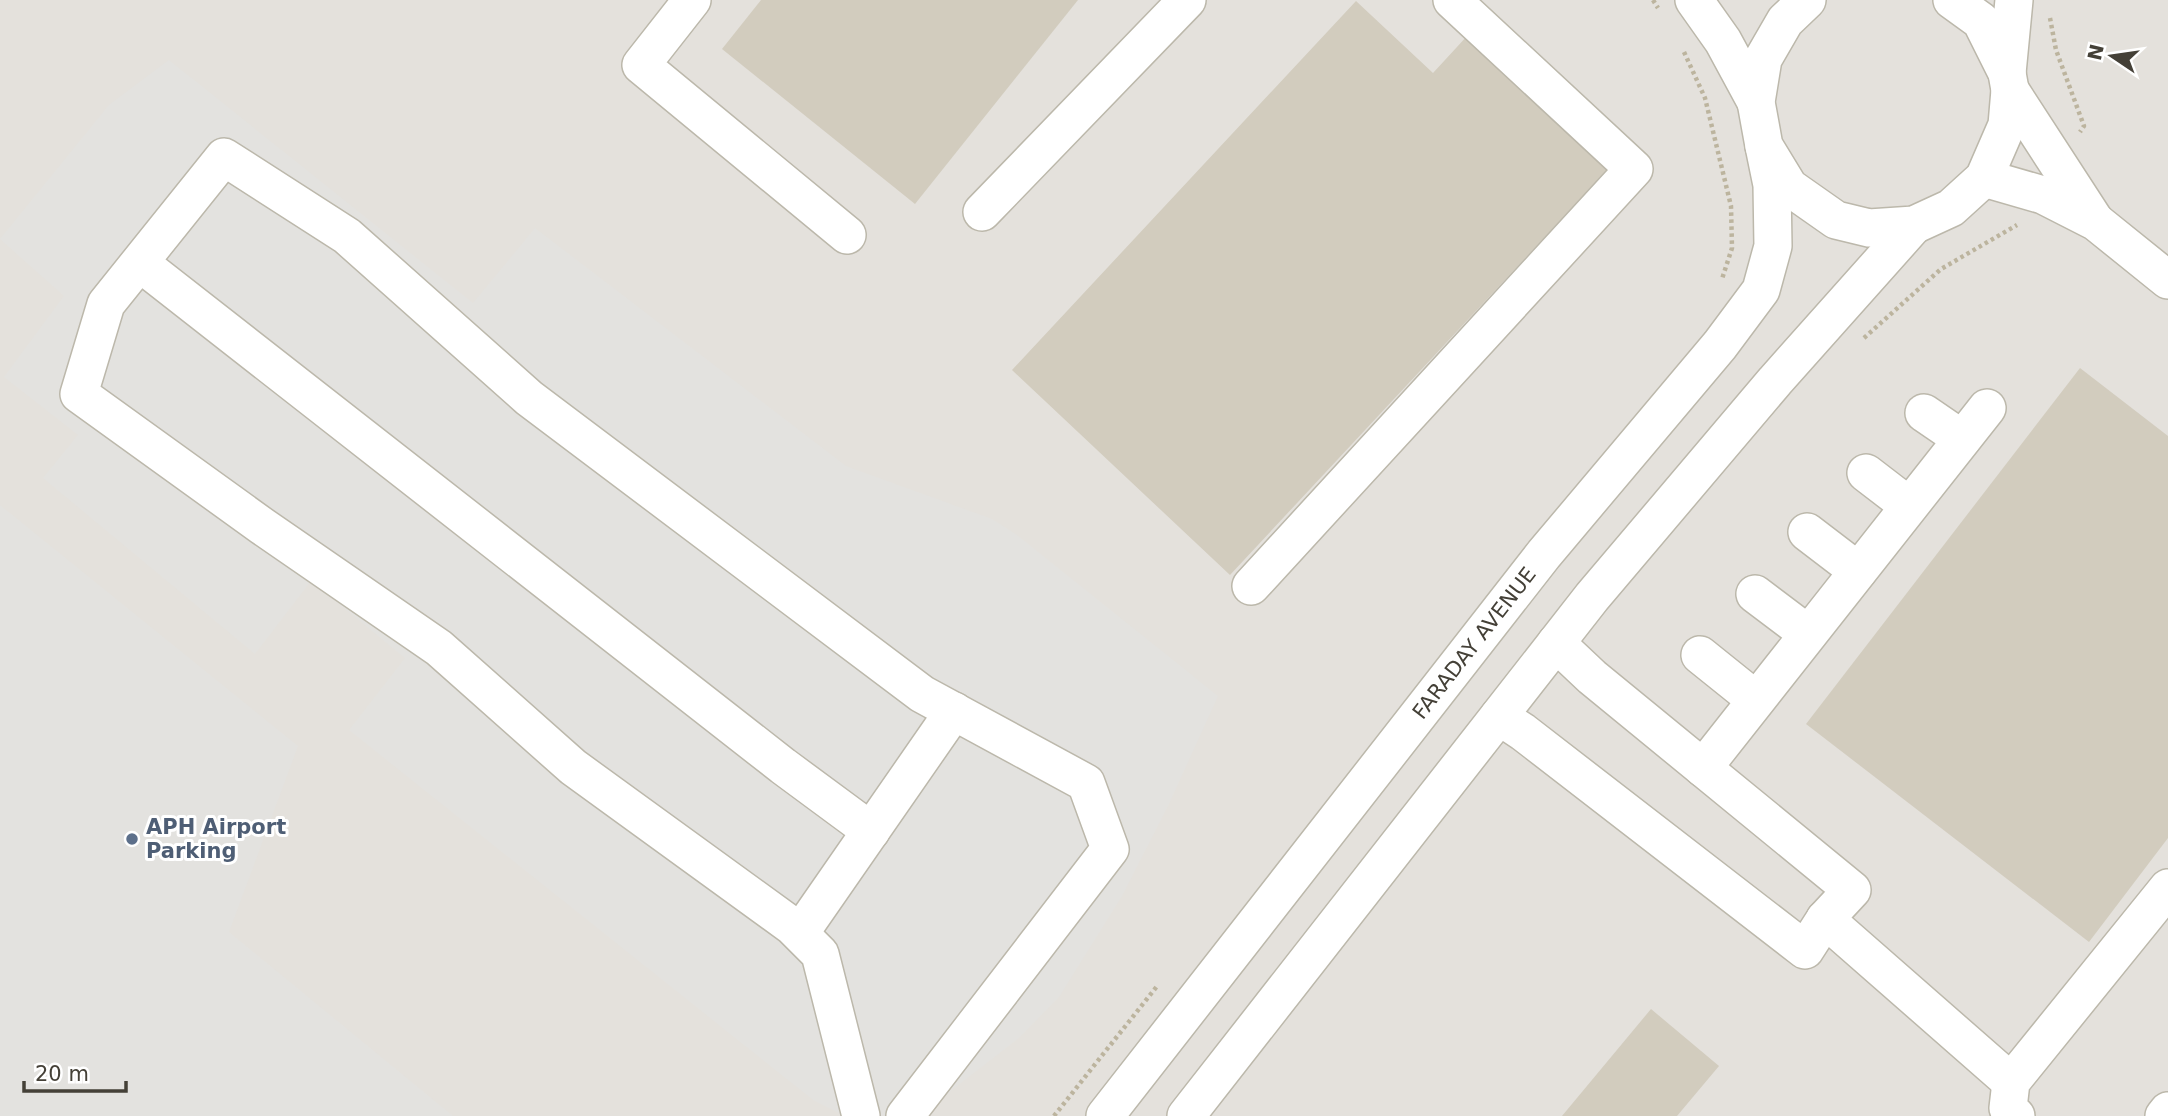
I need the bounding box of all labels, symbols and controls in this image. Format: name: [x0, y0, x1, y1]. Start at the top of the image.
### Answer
north arrow: [2077, 21, 2147, 91]
text: N: [2083, 42, 2108, 62]
street label: FARADAY AVENUE: [1408, 563, 1541, 724]
place label: APH Airport Parking: [146, 815, 286, 863]
marker: APH Airport Parking: [124, 831, 140, 847]
scale bar: [24, 1050, 126, 1094]
text: 20 m: [35, 1062, 89, 1086]

